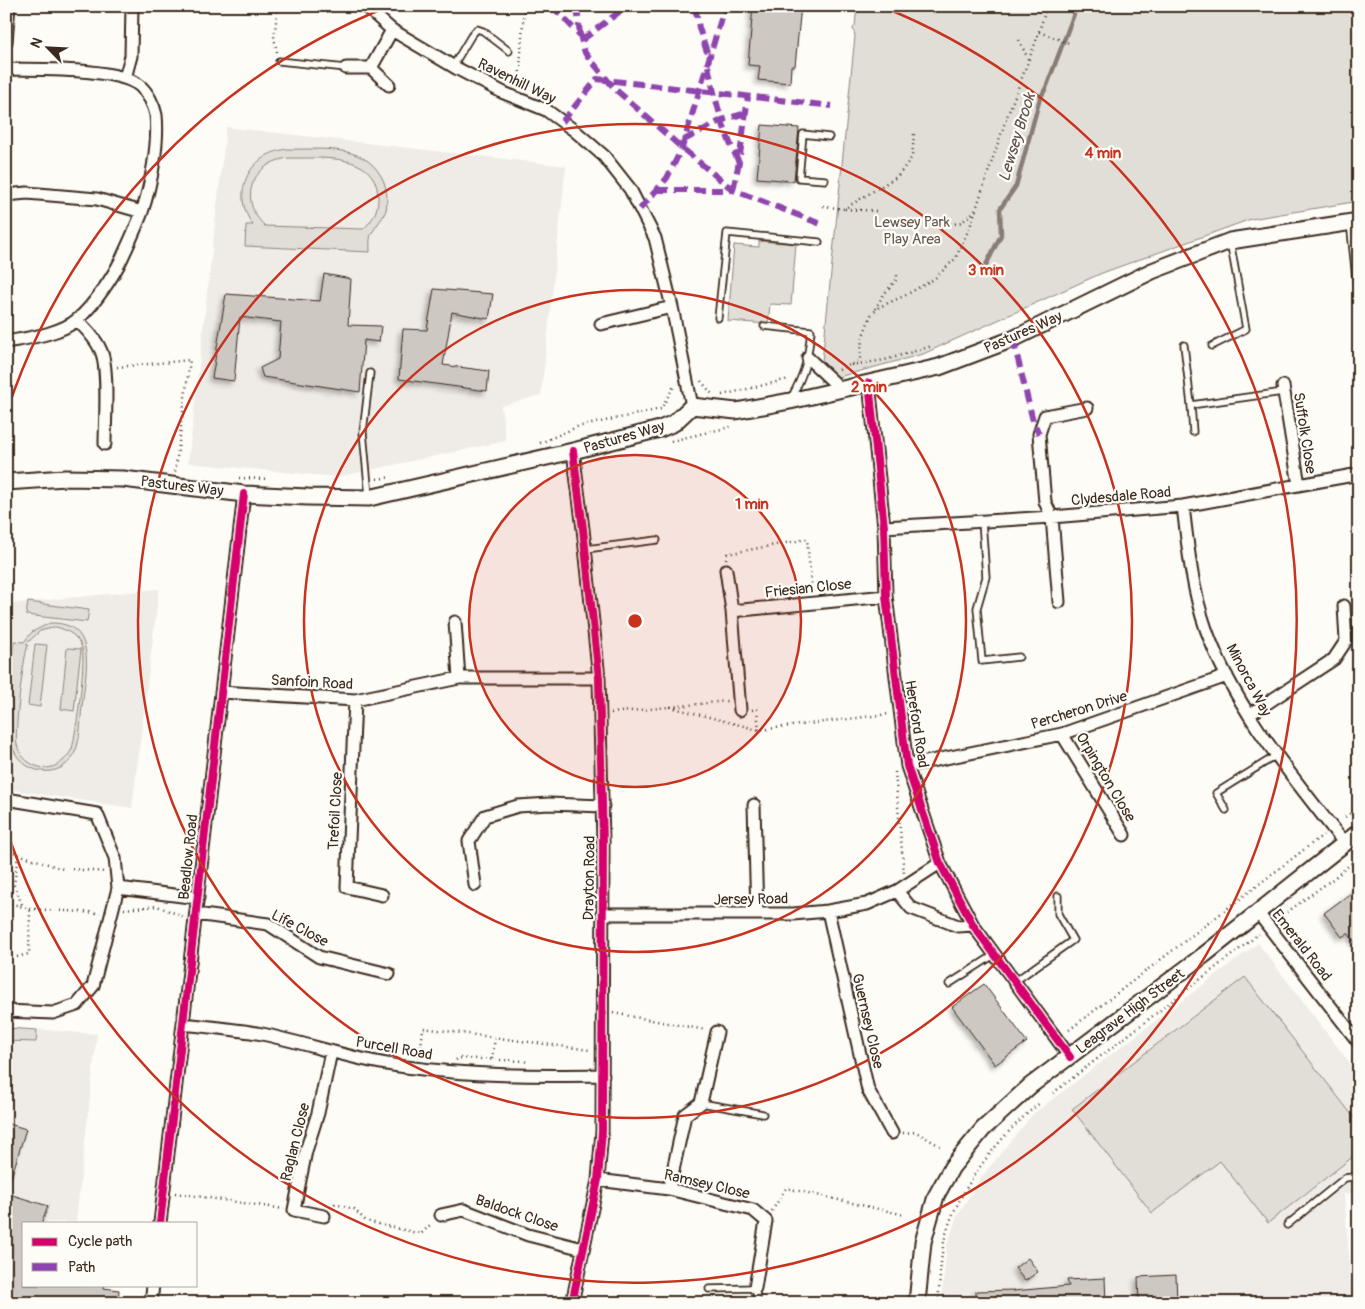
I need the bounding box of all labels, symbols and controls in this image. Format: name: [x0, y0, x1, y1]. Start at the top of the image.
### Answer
north arrow: [22, 22, 72, 72]
text: N: [27, 35, 46, 51]
street label: Ravenhill Way: [475, 54, 559, 109]
water label: Lewsey Brook: [994, 89, 1040, 184]
text: 4 min: [1085, 144, 1122, 163]
park label: Lewsey Park Play Area: [874, 213, 951, 249]
text: 3 min: [968, 261, 1004, 280]
street label: Pastures Way: [981, 307, 1066, 358]
text: 2 min: [851, 378, 887, 397]
street label: Suffolk Close: [1289, 391, 1320, 476]
street label: Pastures Way: [581, 417, 667, 458]
street label: Pastures Way: [139, 472, 225, 501]
street label: Clydesdale Road: [1070, 483, 1172, 510]
text: 1 min: [735, 495, 769, 514]
street label: Friesian Close: [764, 574, 853, 602]
centre of rings: [626, 612, 644, 630]
street label: Minorca Way: [1221, 641, 1276, 720]
street label: Sanfoin Road: [270, 671, 354, 694]
street label: Hereford Road: [900, 679, 933, 769]
street label: Percheron Drive: [1029, 687, 1130, 734]
street label: Orpington Close: [1071, 729, 1140, 826]
street label: Trefoil Close: [324, 771, 347, 850]
street label: Beadlow Road: [175, 813, 202, 901]
street label: Drayton Road: [579, 835, 600, 921]
street label: Jersey Road: [713, 889, 789, 910]
street label: Life Close: [268, 906, 332, 952]
street label: Emerald Road: [1268, 906, 1336, 985]
street label: Leagrave High Street: [1072, 964, 1189, 1058]
street label: Guernsey Close: [847, 972, 888, 1071]
street label: Purcell Road: [354, 1032, 434, 1065]
street label: Raglan Close: [277, 1100, 315, 1183]
street label: Ramsey Close: [662, 1165, 752, 1204]
street label: Baldock Close: [473, 1190, 561, 1237]
legend: [22, 1222, 198, 1286]
text: Cycle path: [68, 1232, 132, 1251]
text: Path: [68, 1258, 95, 1277]

